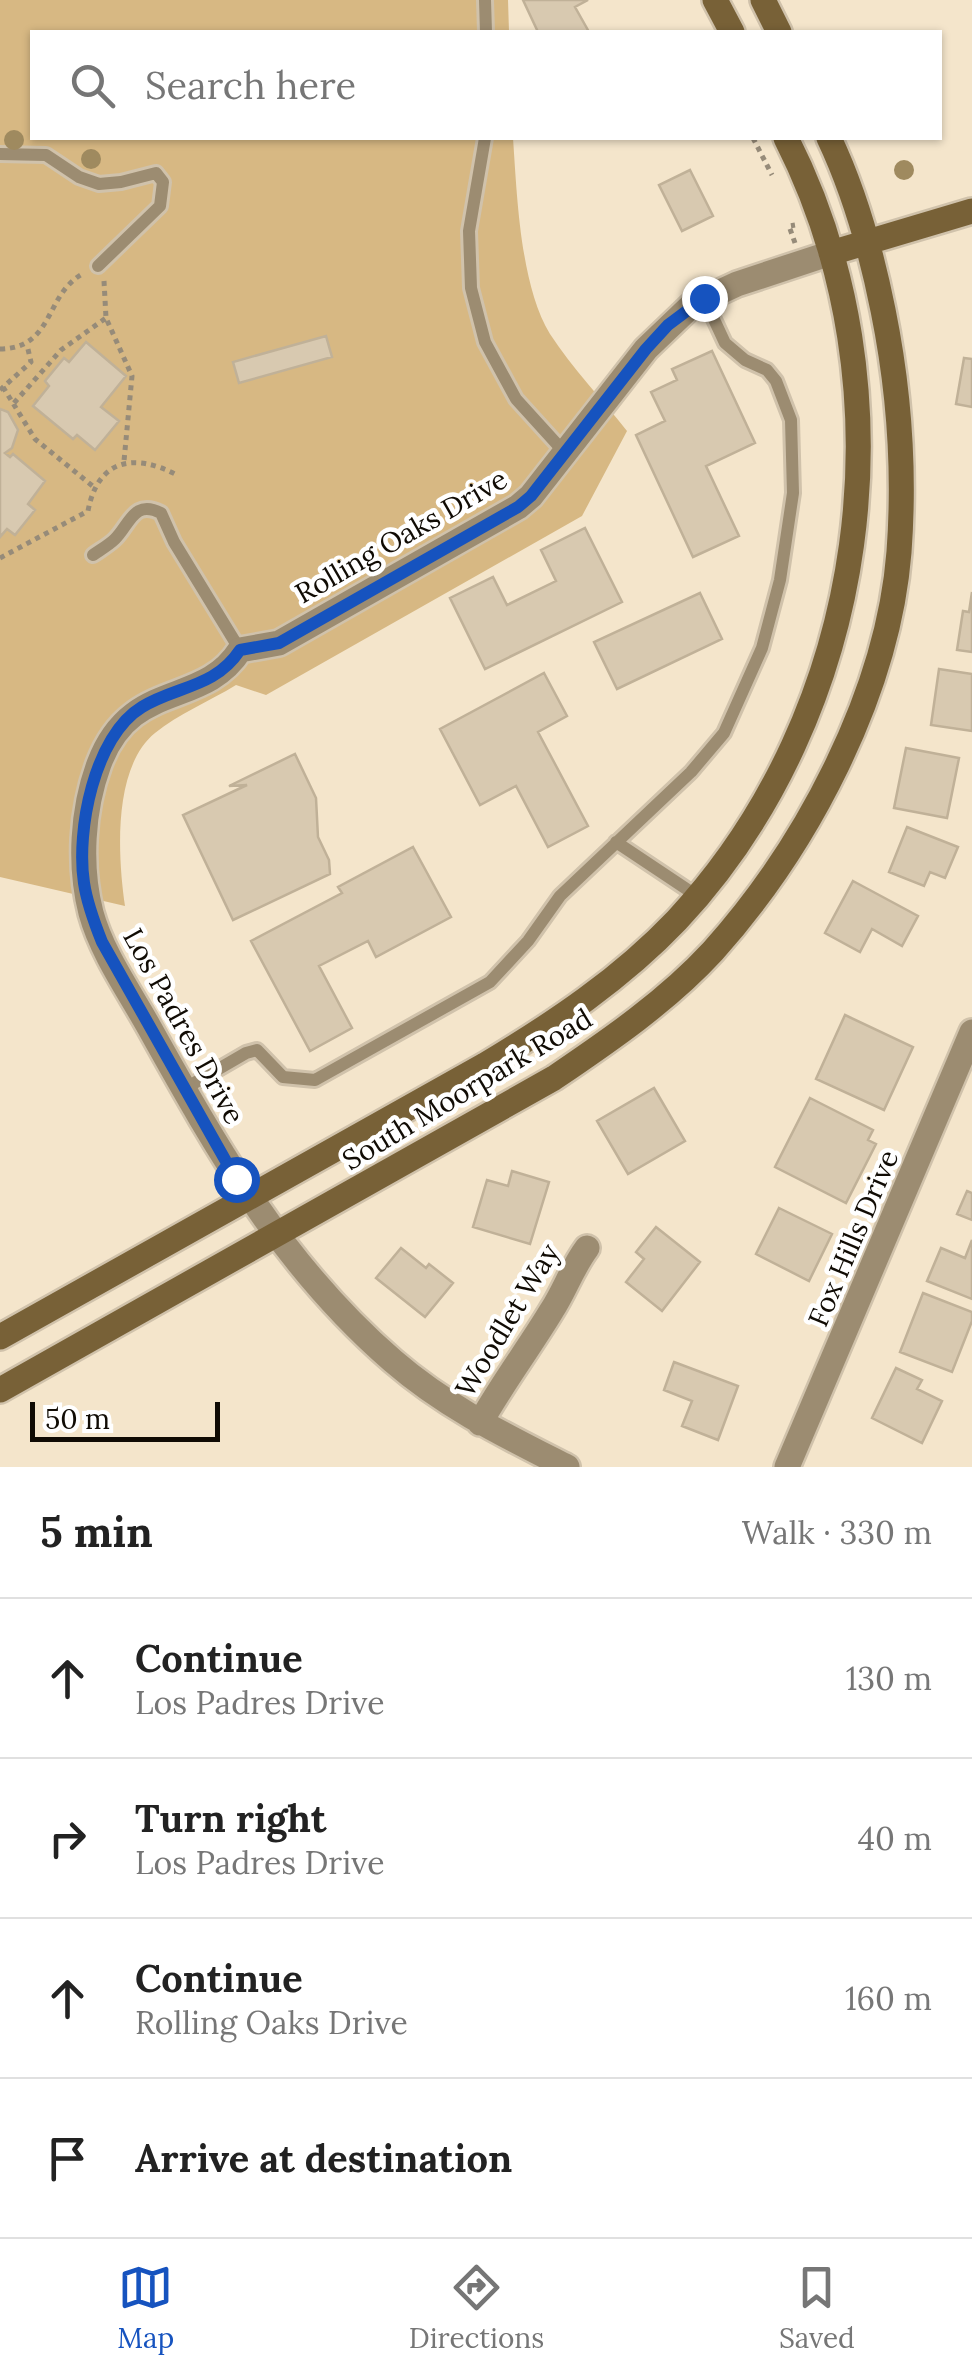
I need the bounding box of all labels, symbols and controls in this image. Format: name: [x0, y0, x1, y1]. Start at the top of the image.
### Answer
search box: [30, 30, 942, 140]
icon: search: [65, 58, 120, 113]
text: Search here: [145, 61, 356, 109]
route end: [682, 276, 728, 322]
street label: Rolling Oaks Drive: [289, 461, 513, 611]
street label: Los Padres Drive: [115, 922, 253, 1130]
street label: South Moorpark Road: [336, 1000, 598, 1178]
street label: Fox Hills Drive: [800, 1144, 906, 1332]
route start: [214, 1157, 260, 1203]
street label: Woodlet Way: [447, 1236, 567, 1403]
scale bar: [30, 1397, 220, 1442]
text: 50 m: [45, 1401, 110, 1437]
text: 5 min: [40, 1505, 153, 1559]
text: Walk · 330 m: [742, 1512, 932, 1553]
text: Continue: [135, 1634, 303, 1682]
icon: ahead: [40, 1651, 95, 1706]
text: 130 m: [846, 1658, 932, 1699]
text: Los Padres Drive: [135, 1682, 385, 1723]
text: Turn right: [135, 1794, 326, 1842]
icon: right: [40, 1811, 95, 1866]
text: 40 m: [858, 1818, 932, 1859]
text: Los Padres Drive: [135, 1842, 385, 1883]
text: Continue: [135, 1954, 303, 2002]
icon: ahead: [40, 1971, 95, 2026]
text: 160 m: [845, 1978, 932, 2019]
text: Rolling Oaks Drive: [135, 2002, 408, 2043]
icon: arrive: [40, 2131, 95, 2186]
text: Arrive at destination: [135, 2134, 512, 2182]
tab: Map: [117, 2260, 174, 2356]
tab: Directions: [409, 2260, 544, 2356]
tab: Saved: [779, 2260, 855, 2356]

